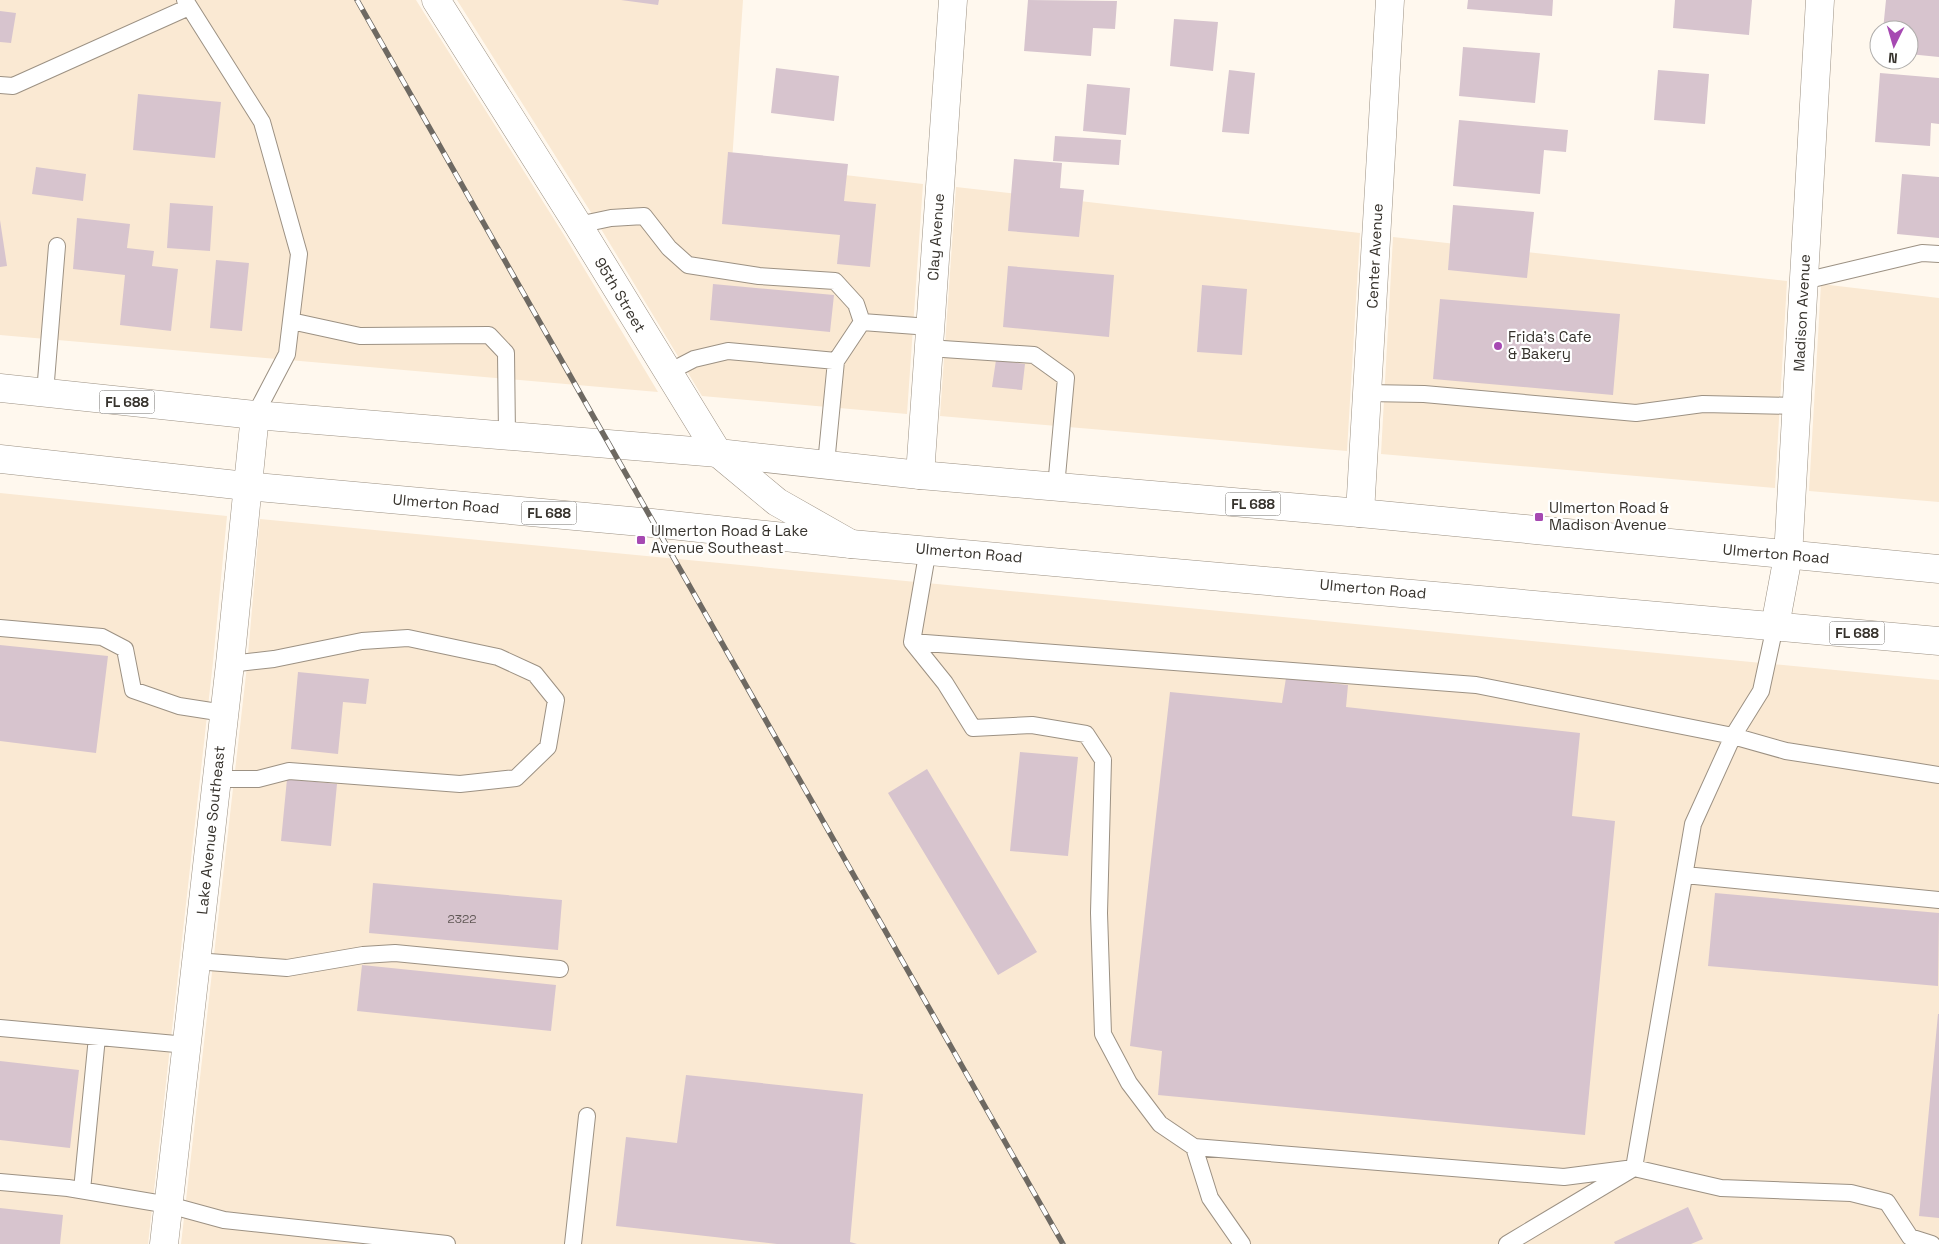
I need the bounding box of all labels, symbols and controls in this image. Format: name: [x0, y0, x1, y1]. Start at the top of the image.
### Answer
north arrow: [1869, 20, 1919, 70]
text: N: [1887, 49, 1898, 67]
street label: Clay Avenue: [923, 193, 948, 281]
street label: Center Avenue: [1362, 203, 1387, 309]
street label: 95th Street: [591, 254, 650, 336]
street label: Madison Avenue: [1789, 254, 1814, 372]
place label: Frida's Cafe & Bakery: [1508, 327, 1592, 363]
marker: Frida's Cafe & Bakery: [1492, 340, 1504, 352]
road number: FL 688: [100, 391, 154, 414]
street label: Ulmerton Road: [392, 489, 500, 518]
road number: FL 688: [1226, 492, 1280, 516]
place label: Ulmerton Road & Madison Avenue: [1549, 498, 1669, 534]
road number: FL 688: [522, 502, 576, 524]
marker: Ulmerton Road & Madison Avenue: [1533, 511, 1545, 523]
place label: Ulmerton Road & Lake Avenue Southeast: [651, 521, 808, 557]
marker: Ulmerton Road & Lake Avenue Southeast: [635, 534, 647, 546]
street label: Ulmerton Road: [915, 538, 1023, 567]
street label: Ulmerton Road: [1722, 539, 1830, 568]
street label: Ulmerton Road: [1319, 574, 1427, 603]
road number: FL 688: [1830, 622, 1884, 644]
street label: Lake Avenue Southeast: [192, 744, 229, 915]
house number: 2322: [448, 911, 476, 927]

